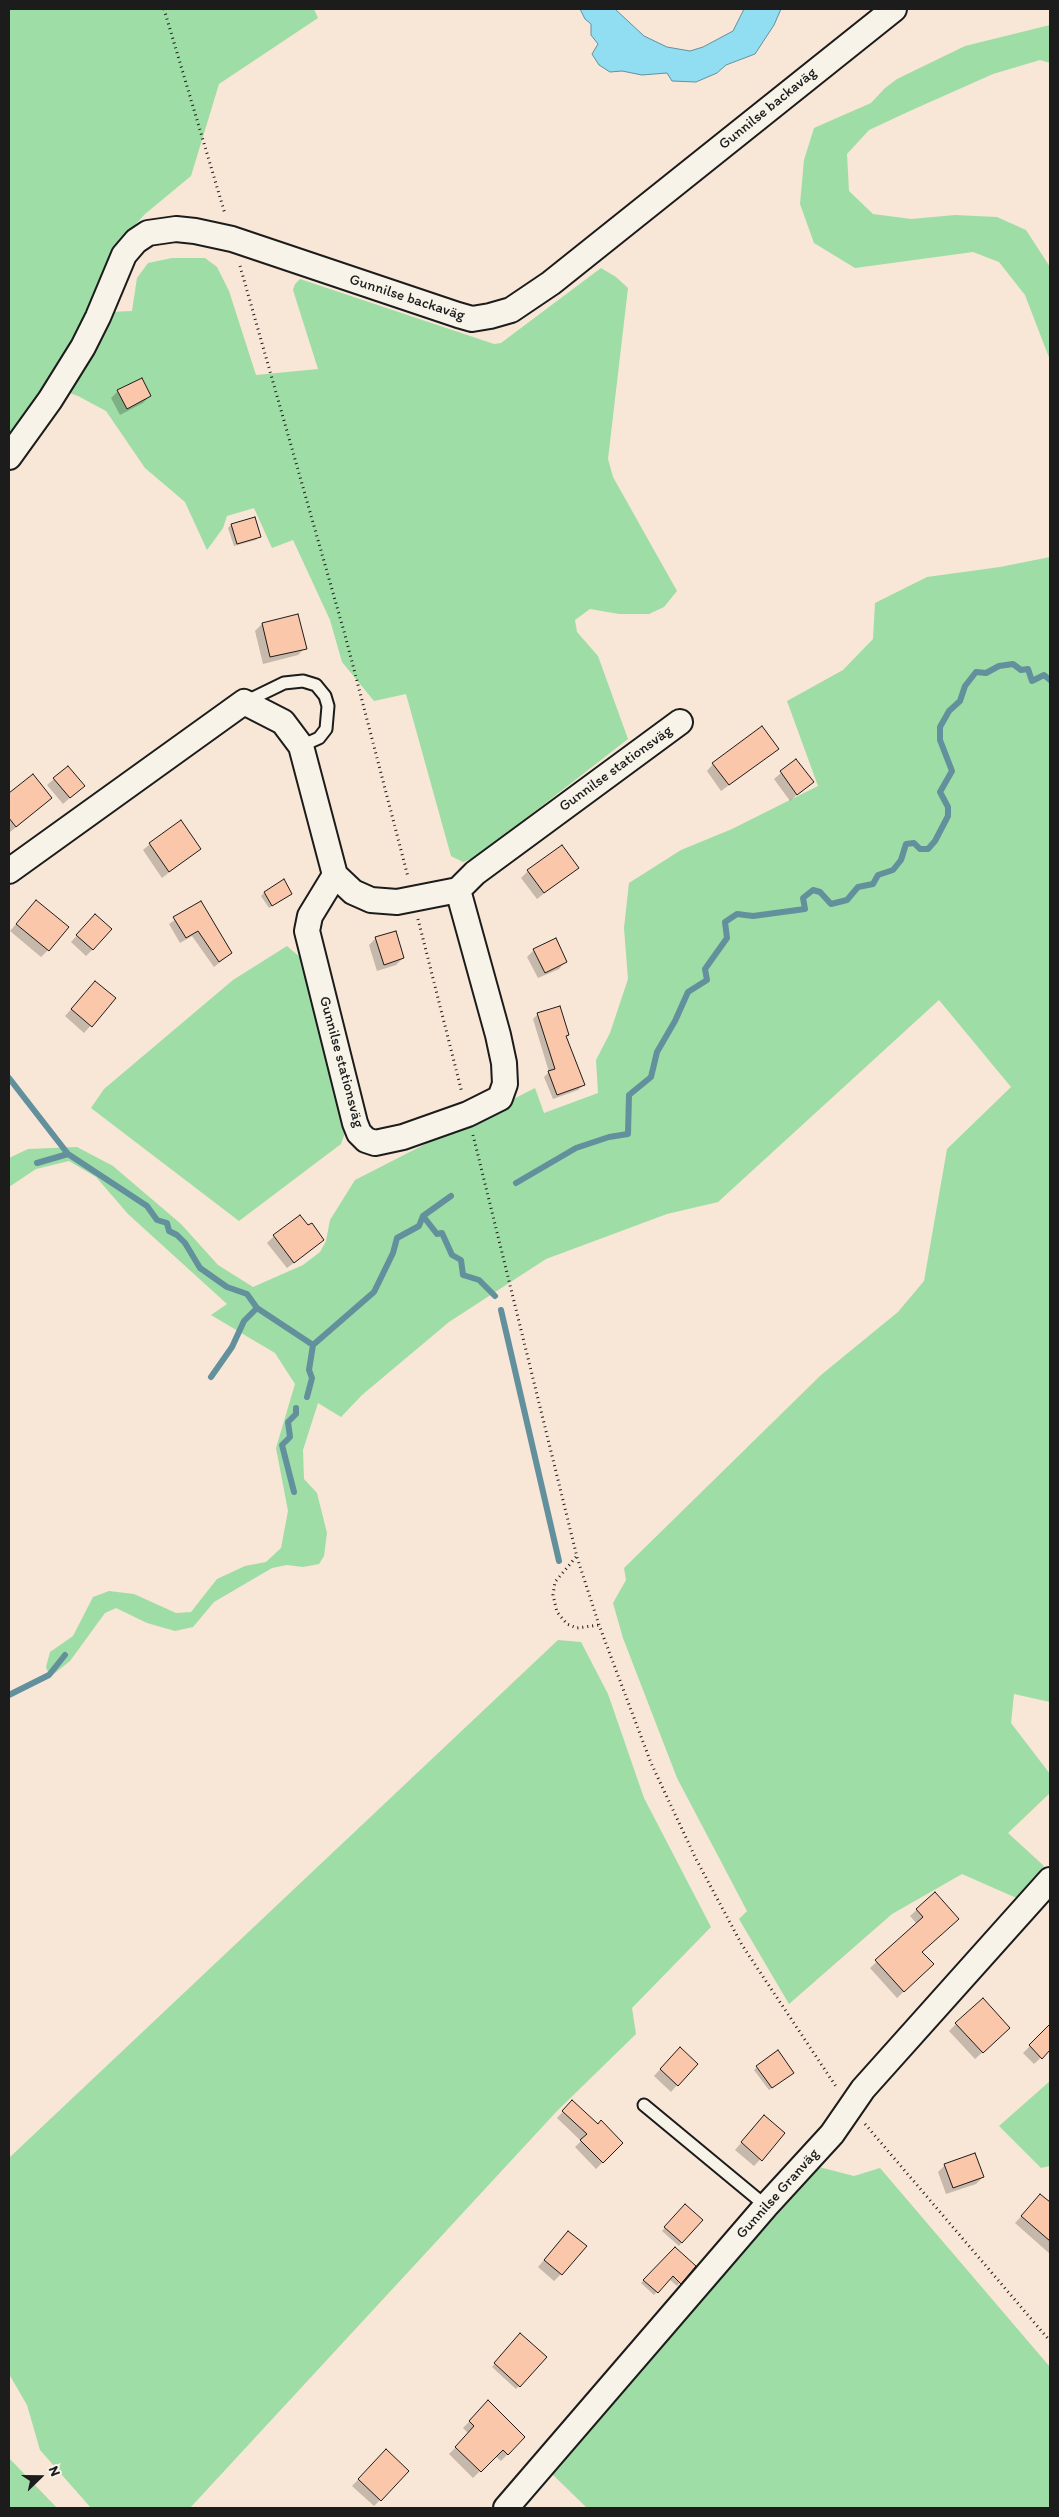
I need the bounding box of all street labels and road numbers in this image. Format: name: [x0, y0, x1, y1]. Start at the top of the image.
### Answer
street label: Gunnilse backaväg: [716, 64, 820, 154]
street label: Gunnilse backaväg: [347, 271, 467, 325]
street label: Gunnilse stationsväg: [556, 722, 676, 816]
street label: Gunnilse stationsväg: [315, 994, 367, 1130]
street label: Gunnilse Granväg: [733, 2145, 823, 2243]

